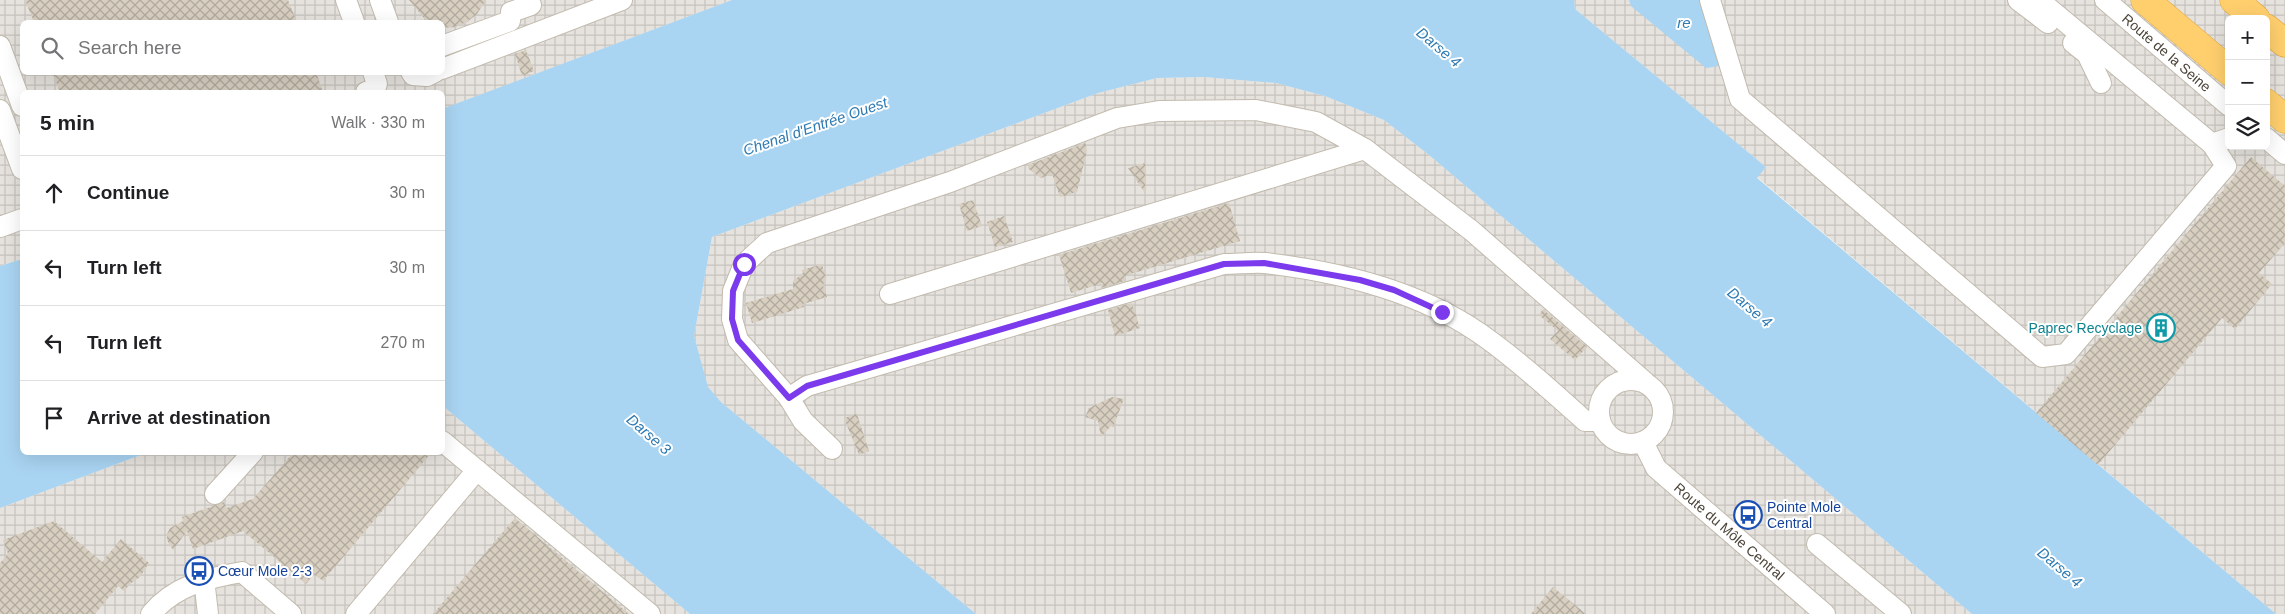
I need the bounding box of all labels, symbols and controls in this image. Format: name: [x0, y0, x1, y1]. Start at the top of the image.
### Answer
street label: Route de la Seine: [2119, 10, 2214, 95]
water label: re: [1677, 14, 1691, 31]
map controls: [2225, 15, 2270, 150]
button: +: [2225, 15, 2270, 60]
search box: [20, 20, 445, 75]
water label: Darse 4: [1413, 24, 1465, 70]
icon: search: [38, 34, 66, 62]
text: Search here: [78, 37, 182, 58]
button: −: [2225, 60, 2270, 105]
water label: Chenal d'Entrée Ouest: [741, 93, 890, 159]
button: layers: [2225, 105, 2270, 150]
text: 5 min: [40, 111, 95, 134]
text: Walk · 330 m: [331, 114, 425, 131]
icon: ahead: [40, 179, 68, 207]
text: Continue: [87, 182, 169, 203]
text: 30 m: [389, 184, 425, 201]
route start: [733, 253, 756, 276]
icon: left: [40, 254, 68, 282]
text: Turn left: [87, 257, 162, 278]
text: 30 m: [389, 259, 425, 276]
water label: Darse 4: [1724, 284, 1776, 330]
route end: [1431, 301, 1454, 324]
building icon: Paprec Recyclage: [2146, 313, 2176, 343]
place label: Paprec Recyclage: [2028, 320, 2142, 336]
icon: left: [40, 329, 68, 357]
text: Turn left: [87, 332, 162, 353]
text: 270 m: [381, 334, 425, 351]
icon: arrive: [40, 404, 68, 432]
text: Arrive at destination: [87, 407, 271, 428]
water label: Darse 3: [624, 410, 675, 458]
street label: Route du Môle Central: [1671, 479, 1788, 583]
place label: Pointe Mole Central: [1767, 499, 1841, 531]
bus stop icon: Pointe Mole Central: [1733, 500, 1763, 530]
water label: Darse 4: [2034, 544, 2086, 590]
bus stop icon: Cœur Mole 2-3: [184, 556, 214, 586]
place label: Cœur Mole 2-3: [218, 563, 312, 579]

